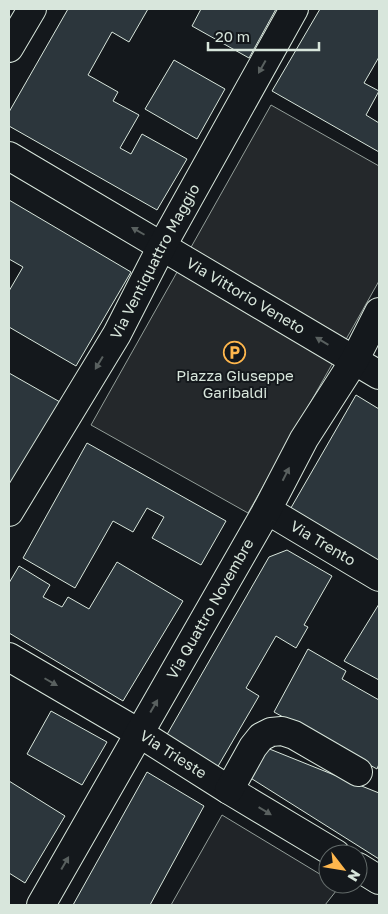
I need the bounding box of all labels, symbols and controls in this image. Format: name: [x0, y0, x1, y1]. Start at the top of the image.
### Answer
scale bar: [208, 20, 319, 52]
text: 20 m: [215, 27, 250, 45]
one-way arrow: [257, 60, 266, 73]
street label: Via Ventiquattro Maggio: [106, 180, 203, 342]
one-way arrow: [131, 227, 144, 236]
street label: Via Vittorio Veneto: [184, 253, 309, 337]
one-way arrow: [316, 337, 329, 346]
parking icon: Piazza Giuseppe Garibaldi: [223, 341, 247, 365]
one-way arrow: [95, 356, 104, 369]
place label: Piazza Giuseppe Garibaldi: [176, 366, 294, 401]
one-way arrow: [282, 466, 290, 481]
street label: Via Trento: [287, 516, 359, 569]
street label: Via Quattro Novembre: [162, 535, 257, 682]
one-way arrow: [43, 678, 58, 686]
one-way arrow: [150, 699, 158, 714]
street label: Via Trieste: [137, 726, 211, 782]
one-way arrow: [258, 807, 271, 816]
north arrow: [318, 844, 368, 894]
one-way arrow: [61, 855, 69, 870]
text: N: [345, 867, 365, 885]

